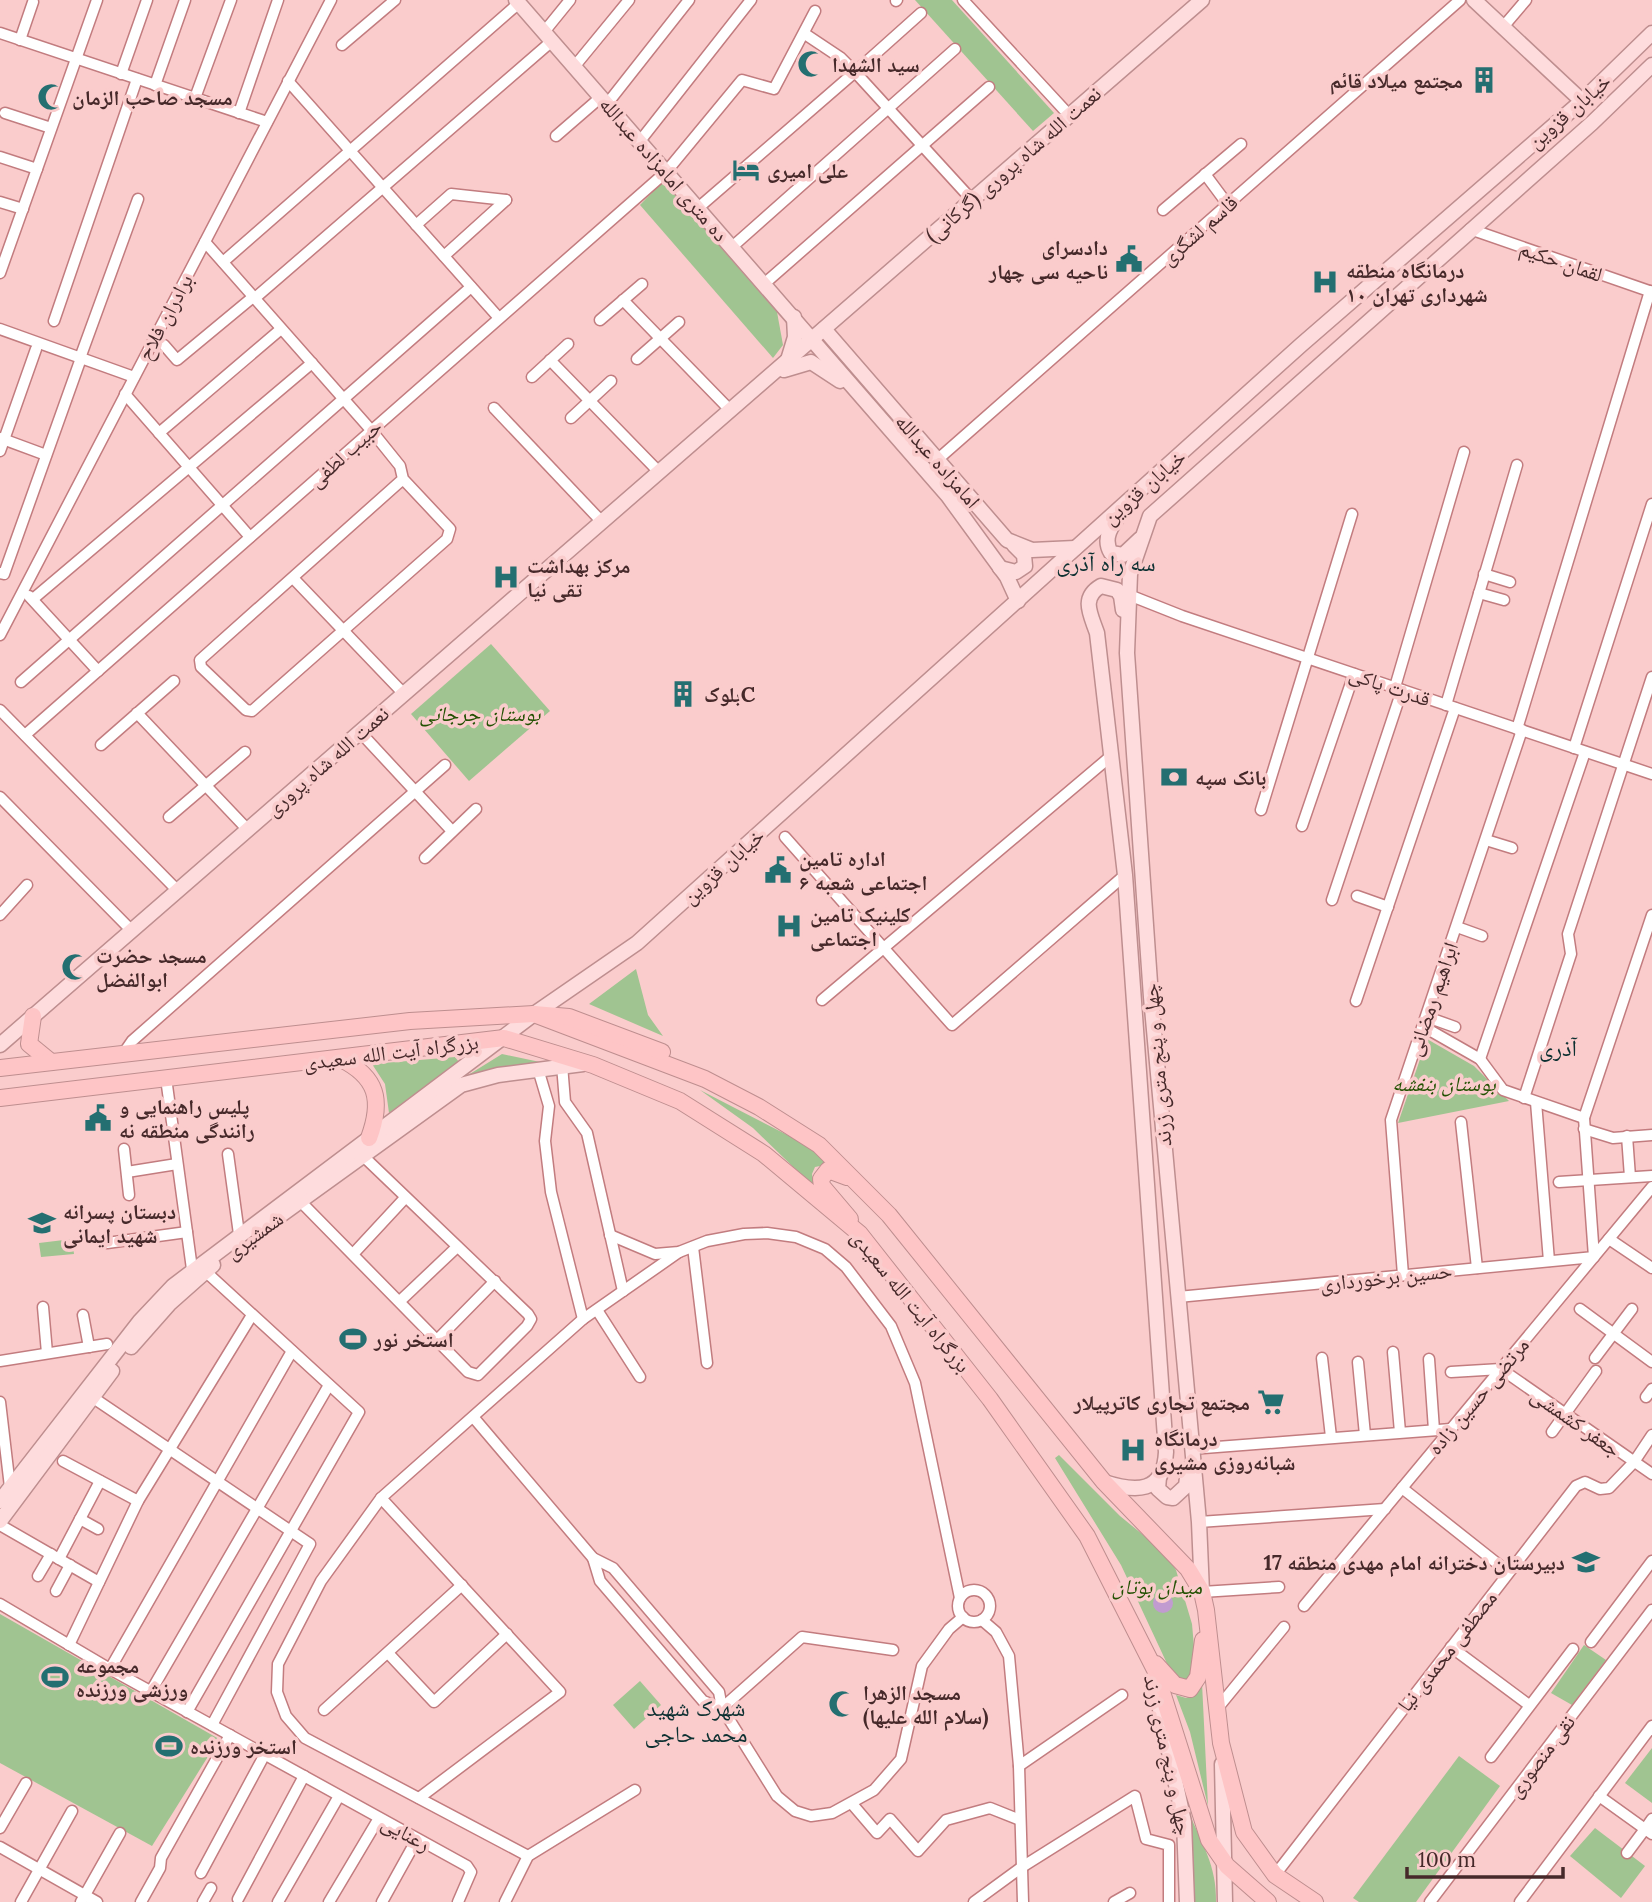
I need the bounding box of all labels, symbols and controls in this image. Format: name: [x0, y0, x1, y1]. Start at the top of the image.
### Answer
mosque icon: سید الشهدا: [796, 49, 826, 79]
place label: سید الشهدا: [832, 51, 920, 78]
building icon: مجتمع میلاد قائم: [1469, 65, 1499, 95]
place label: مجتمع میلاد قائم: [1330, 67, 1463, 95]
street label: خیابان قزوین: [1522, 67, 1616, 155]
street label: نعمت الله شاه پروری (گرکانی): [919, 80, 1107, 248]
mosque icon: مسجد صاحب الزمان: [36, 82, 66, 112]
place label: مسجد صاحب الزمان: [72, 84, 233, 111]
street label: ده متری امامزاده عبدالله: [594, 91, 734, 247]
hotel icon: علی امیری: [731, 155, 761, 185]
place label: علی امیری: [767, 157, 848, 184]
street label: قاسم لشگری: [1155, 189, 1244, 272]
place label: دادسرای ناحیه سی چهار: [988, 234, 1108, 285]
street label: لقمان حکیم: [1516, 234, 1606, 289]
public building icon: دادسرای ناحیه سی چهار: [1114, 244, 1144, 274]
place label: درمانگاه منطقه ۱۰ شهرداری تهران: [1346, 257, 1488, 308]
hospital icon: درمانگاه منطقه ۱۰ شهرداری تهران: [1310, 267, 1340, 297]
street label: برادران فلاح: [131, 269, 199, 365]
street label: امامزاده عبدالله: [890, 408, 986, 514]
street label: حبیب لطفی: [303, 413, 387, 493]
street label: خیابان قزوین: [1097, 443, 1191, 531]
district label: سه راه آذری: [1056, 548, 1156, 577]
place label: مرکز بهداشت تقی نیا: [527, 552, 630, 603]
hospital icon: مرکز بهداشت تقی نیا: [491, 562, 521, 592]
street label: قدرت پاکی: [1346, 660, 1434, 712]
building icon: بلوکC: [668, 679, 698, 709]
place label: بلوکC: [704, 681, 756, 708]
street label: نعمت الله شاه پروری: [260, 700, 394, 822]
park label: بوستان جرجانی: [420, 700, 541, 727]
bank icon: بانک سپه: [1159, 762, 1189, 792]
place label: بانک سپه: [1195, 764, 1266, 791]
street label: خیابان قزوین: [676, 822, 770, 910]
place label: اداره تامین اجتماعی شعبه ۶: [799, 845, 928, 896]
public building icon: اداره تامین اجتماعی شعبه ۶: [763, 855, 793, 885]
place label: کلینیک تامین اجتماعی: [810, 901, 911, 952]
hospital icon: کلینیک تامین اجتماعی: [774, 911, 804, 941]
street label: ابراهیم رمضانی: [1400, 939, 1465, 1060]
place label: مسجد حضرت ابوالفضل: [96, 942, 207, 993]
mosque icon: مسجد حضرت ابوالفضل: [60, 952, 90, 982]
street label: چهل و پنج متری زرند: [1136, 982, 1178, 1148]
street label: بزرگراه آیت الله سعیدی: [302, 1028, 480, 1076]
district label: آذری: [1539, 1033, 1578, 1062]
park label: بوستان بنفشه: [1392, 1070, 1496, 1097]
place label: پلیس راهنمایی و رانندگی منطقه نه: [119, 1093, 255, 1144]
public building icon: پلیس راهنمایی و رانندگی منطقه نه: [83, 1103, 113, 1133]
place label: دبستان پسرانه شهید ایمانی: [63, 1198, 176, 1249]
street label: شمشیری: [220, 1205, 288, 1265]
school or university icon: دبستان پسرانه شهید ایمانی: [27, 1208, 57, 1238]
street label: بزرگراه آیت الله سعیدی: [845, 1224, 977, 1378]
street label: حسین برخورداری: [1318, 1257, 1454, 1297]
sports icon: استخر نور: [338, 1324, 368, 1354]
place label: استخر نور: [373, 1326, 454, 1353]
street label: مرتضی حسین زاده: [1421, 1332, 1535, 1460]
street label: جعفر کشمشی: [1526, 1381, 1626, 1463]
supermarket icon: مجتمع تجاری کاترپیلار: [1256, 1387, 1286, 1417]
place label: مجتمع تجاری کاترپیلار: [1073, 1389, 1250, 1417]
place label: درمانگاه شبانه‌روزی مشیری: [1154, 1425, 1295, 1476]
hospital icon: درمانگاه شبانه‌روزی مشیری: [1118, 1435, 1148, 1465]
school or university icon: دبیرستان دخترانه امام مهدی منطقه 17: [1571, 1547, 1601, 1577]
place label: دبیرستان دخترانه امام مهدی منطقه 17: [1263, 1549, 1565, 1577]
park label: میدان بوتان: [1112, 1573, 1203, 1600]
street label: مصطفی محمدی نیا: [1391, 1585, 1503, 1717]
place label: مجموعه ورزشی ورزنده: [76, 1652, 188, 1703]
sports icon: مجموعه ورزشی ورزنده: [40, 1662, 70, 1692]
street label: چهل و پنج متری زرند: [1138, 1672, 1198, 1838]
place label: مسجد الزهرا (سلام الله علیها): [863, 1679, 988, 1731]
mosque icon: مسجد الزهرا (سلام الله علیها): [827, 1689, 857, 1719]
district label: شهرک شهید محمد حاجی: [644, 1693, 748, 1748]
street label: نقی منصوری: [1501, 1709, 1581, 1803]
sports icon: استخر ورزنده: [154, 1731, 184, 1761]
place label: استخر ورزنده: [190, 1733, 297, 1760]
street label: رعنایی: [377, 1809, 435, 1857]
scale bar: [1407, 1836, 1563, 1880]
text: 100 m: [1418, 1846, 1476, 1873]

